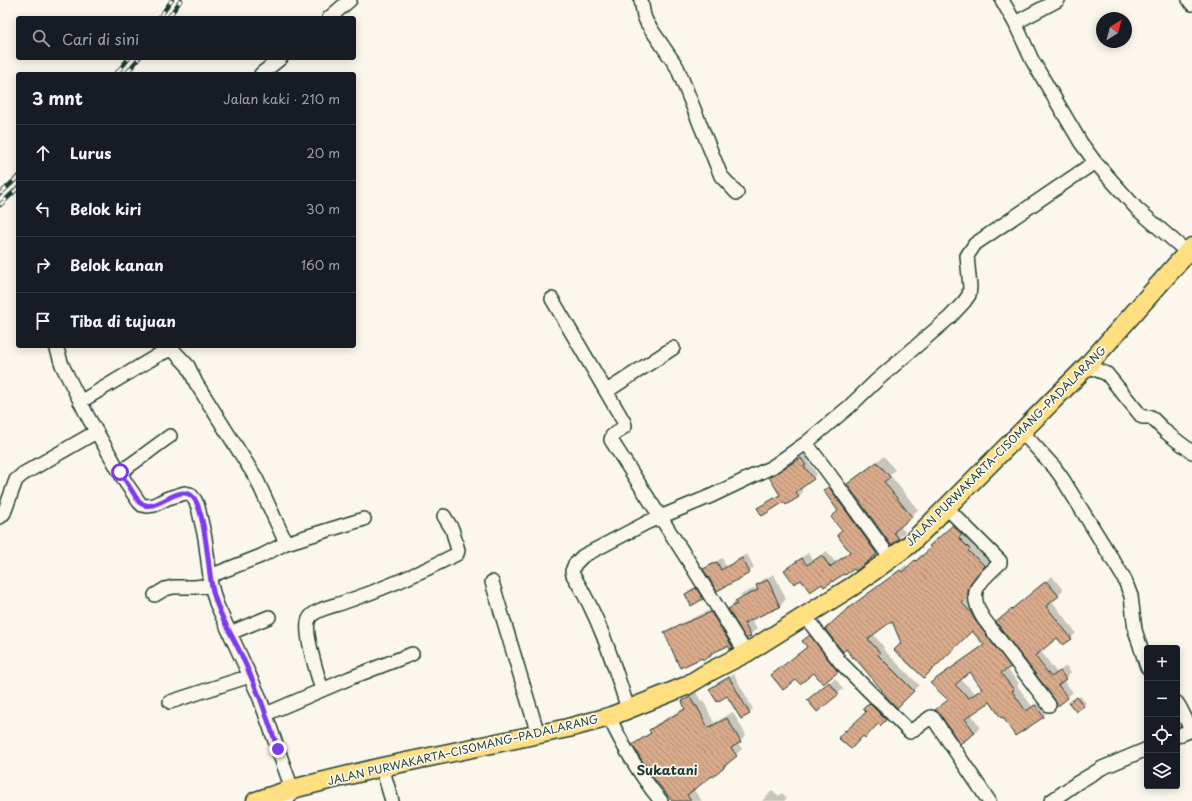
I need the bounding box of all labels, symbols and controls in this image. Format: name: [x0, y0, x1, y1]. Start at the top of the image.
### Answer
north arrow: [1096, 12, 1132, 48]
search box: [16, 16, 356, 60]
icon: search: [30, 27, 52, 49]
text: Cari di sini: [62, 27, 139, 50]
text: 3 mnt: [32, 85, 83, 111]
text: Jalan kaki · 210 m: [223, 89, 340, 108]
text: Lurus: [70, 141, 111, 164]
icon: ahead: [32, 142, 54, 164]
text: 20 m: [306, 143, 340, 162]
text: Belok kiri: [70, 197, 141, 220]
icon: left: [32, 198, 54, 220]
text: 30 m: [306, 199, 340, 218]
text: Belok kanan: [70, 253, 164, 276]
icon: right: [32, 254, 54, 276]
text: 160 m: [301, 255, 340, 274]
text: Tiba di tujuan: [70, 309, 176, 332]
icon: arrive: [32, 310, 54, 332]
street label: JALAN PURWAKARTA–CISOMANG–PADALARANG: [901, 341, 1110, 550]
route start: [111, 463, 129, 481]
map controls: [1144, 645, 1180, 789]
button: +: [1144, 645, 1180, 681]
button: −: [1144, 681, 1180, 717]
street label: JALAN PURWAKARTA–CISOMANG–PADALARANG: [326, 710, 600, 789]
button: locate: [1144, 717, 1180, 753]
route end: [269, 740, 287, 758]
button: layers: [1144, 753, 1180, 789]
district label: Sukatani: [636, 760, 698, 779]

